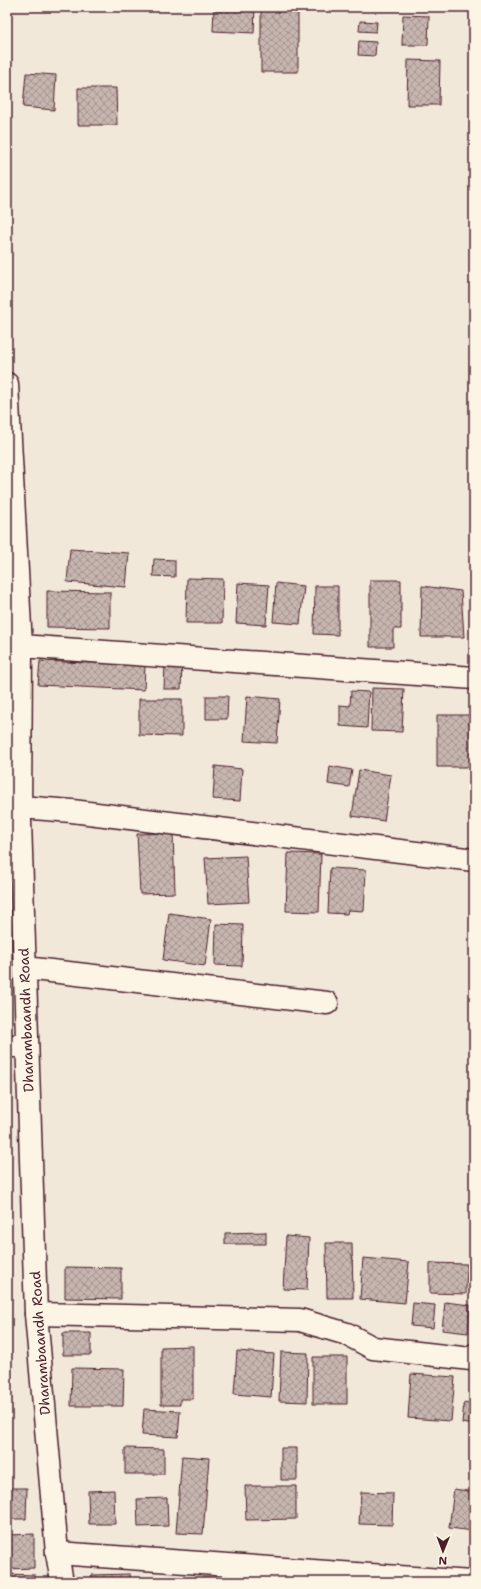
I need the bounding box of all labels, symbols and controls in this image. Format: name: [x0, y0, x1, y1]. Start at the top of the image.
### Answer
street label: Dharambaandh Road: [14, 947, 38, 1092]
street label: Dharambaandh Road: [26, 1270, 54, 1416]
north arrow: [423, 1531, 463, 1571]
text: N: [438, 1553, 447, 1568]

